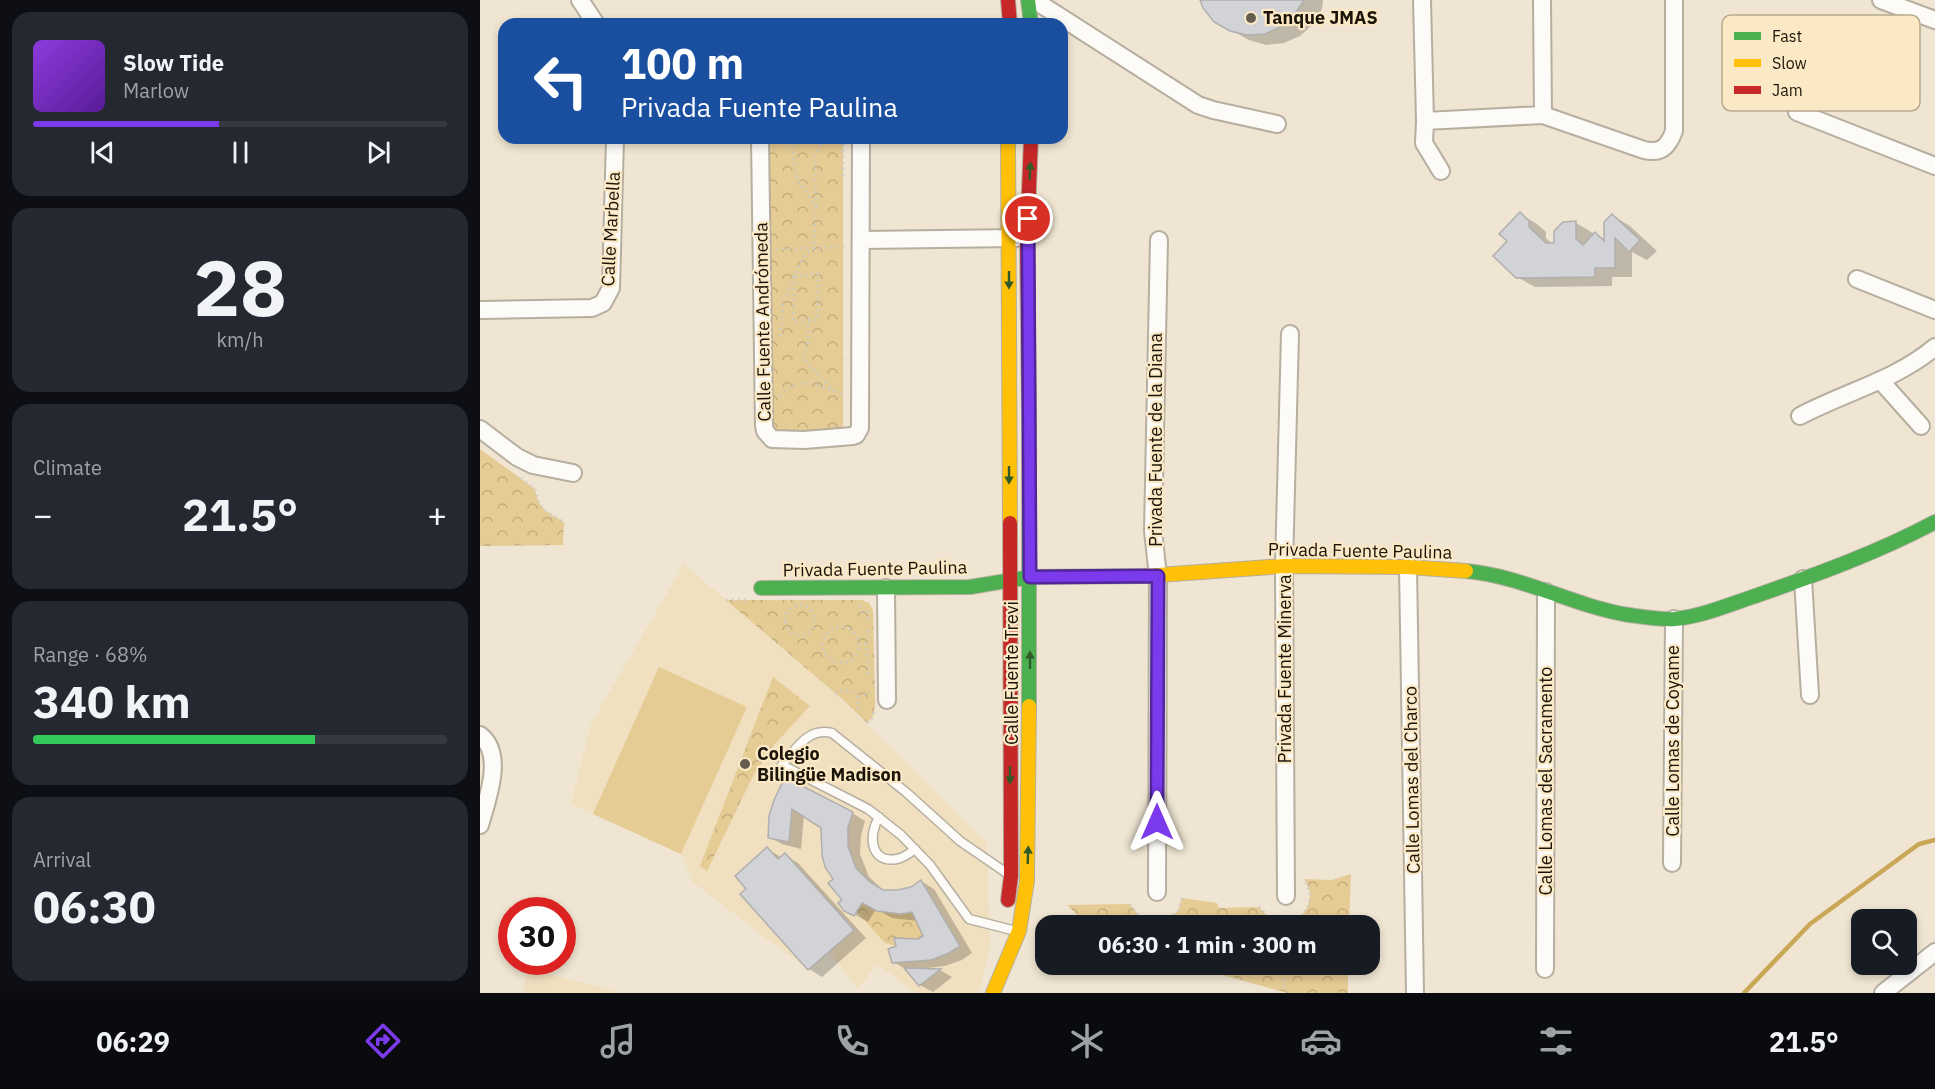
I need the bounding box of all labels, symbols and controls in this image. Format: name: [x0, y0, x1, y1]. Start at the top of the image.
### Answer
place label: Tanque JMAS: [1263, 6, 1378, 29]
marker: Tanque JMAS: [1244, 11, 1258, 25]
legend: [1722, 15, 1920, 111]
text: Fast: [1772, 26, 1802, 46]
text: 100 m: [621, 36, 744, 91]
icon: left: [522, 42, 600, 120]
text: Slow Tide: [123, 48, 224, 77]
text: Slow: [1772, 53, 1807, 73]
text: Marlow: [123, 77, 189, 104]
text: Jam: [1772, 80, 1803, 100]
text: Privada Fuente Paulina: [621, 89, 898, 124]
icon: previous: [86, 136, 119, 169]
icon: pause: [224, 136, 257, 169]
icon: next: [362, 136, 395, 169]
one-way arrow: [1025, 162, 1034, 181]
street label: Calle Marbella: [596, 171, 625, 287]
pin: [1002, 193, 1053, 244]
icon: arrive: [1011, 202, 1044, 235]
street label: Calle Fuente Andrómeda: [749, 222, 776, 422]
text: 28: [193, 236, 287, 337]
one-way arrow: [1004, 271, 1014, 290]
text: km/h: [216, 326, 264, 353]
street label: Privada Fuente de la Diana: [1144, 333, 1167, 547]
text: Climate: [33, 454, 102, 481]
one-way arrow: [1004, 466, 1014, 485]
text: 21.5°: [182, 485, 298, 543]
text: −: [33, 493, 53, 536]
text: +: [427, 493, 447, 536]
street label: Privada Fuente Paulina: [1268, 537, 1453, 564]
street label: Privada Fuente Paulina: [783, 555, 968, 582]
street label: Privada Fuente Minerva: [1273, 574, 1296, 764]
street label: Calle Fuente Trevi: [1000, 601, 1023, 745]
text: Range · 68%: [33, 641, 148, 668]
street label: Calle Lomas de Coyame: [1661, 645, 1684, 837]
one-way arrow: [1025, 651, 1035, 670]
street label: Calle Lomas del Sacramento: [1534, 667, 1557, 895]
text: 340 km: [33, 672, 191, 730]
street label: Calle Lomas del Charco: [1398, 686, 1425, 874]
place label: Colegio Bilingüe Madison: [757, 742, 901, 786]
marker: Colegio Bilingüe Madison: [738, 757, 752, 771]
one-way arrow: [1005, 766, 1015, 785]
position arrow: [1125, 790, 1189, 854]
text: Arrival: [33, 846, 91, 873]
one-way arrow: [1023, 846, 1033, 865]
text: 06:30: [33, 877, 156, 935]
speed limit sign: 30: [498, 897, 576, 975]
map controls: [1851, 909, 1917, 975]
button: search: [1851, 909, 1917, 975]
text: 06:30 · 1 min · 300 m: [1098, 930, 1317, 959]
icon: directions: [362, 1020, 404, 1062]
icon: music: [597, 1020, 639, 1062]
icon: phone: [831, 1020, 873, 1062]
icon: climate: [1066, 1020, 1108, 1062]
icon: car: [1300, 1020, 1342, 1062]
icon: filters: [1535, 1020, 1577, 1062]
text: 06:29: [96, 1024, 170, 1059]
text: 21.5°: [1769, 1024, 1839, 1059]

